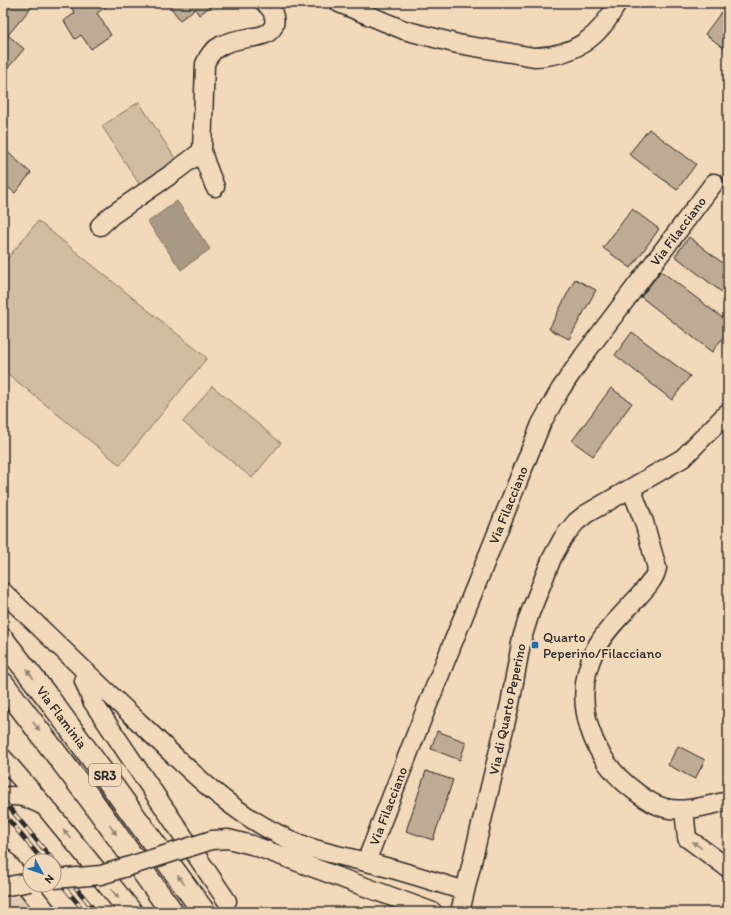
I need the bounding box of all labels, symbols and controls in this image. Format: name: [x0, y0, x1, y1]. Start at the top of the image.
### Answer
street label: Via Filacciano: [647, 193, 710, 269]
street label: Via Filacciano: [485, 464, 532, 547]
place label: Quarto Peperino/Filacciano: [543, 629, 662, 662]
marker: Quarto Peperino/Filacciano: [530, 640, 540, 650]
street label: Via di Quarto Peperino: [485, 642, 530, 776]
one-way arrow: [25, 669, 34, 680]
street label: Via Flaminia: [33, 683, 91, 753]
one-way arrow: [31, 720, 40, 731]
road number: SR3: [89, 764, 121, 786]
street label: Via Filacciano: [366, 765, 411, 848]
one-way arrow: [109, 825, 117, 835]
one-way arrow: [63, 828, 71, 839]
one-way arrow: [691, 841, 702, 849]
north arrow: [22, 853, 62, 893]
text: N: [42, 872, 57, 886]
one-way arrow: [177, 875, 186, 886]
one-way arrow: [111, 888, 120, 899]

